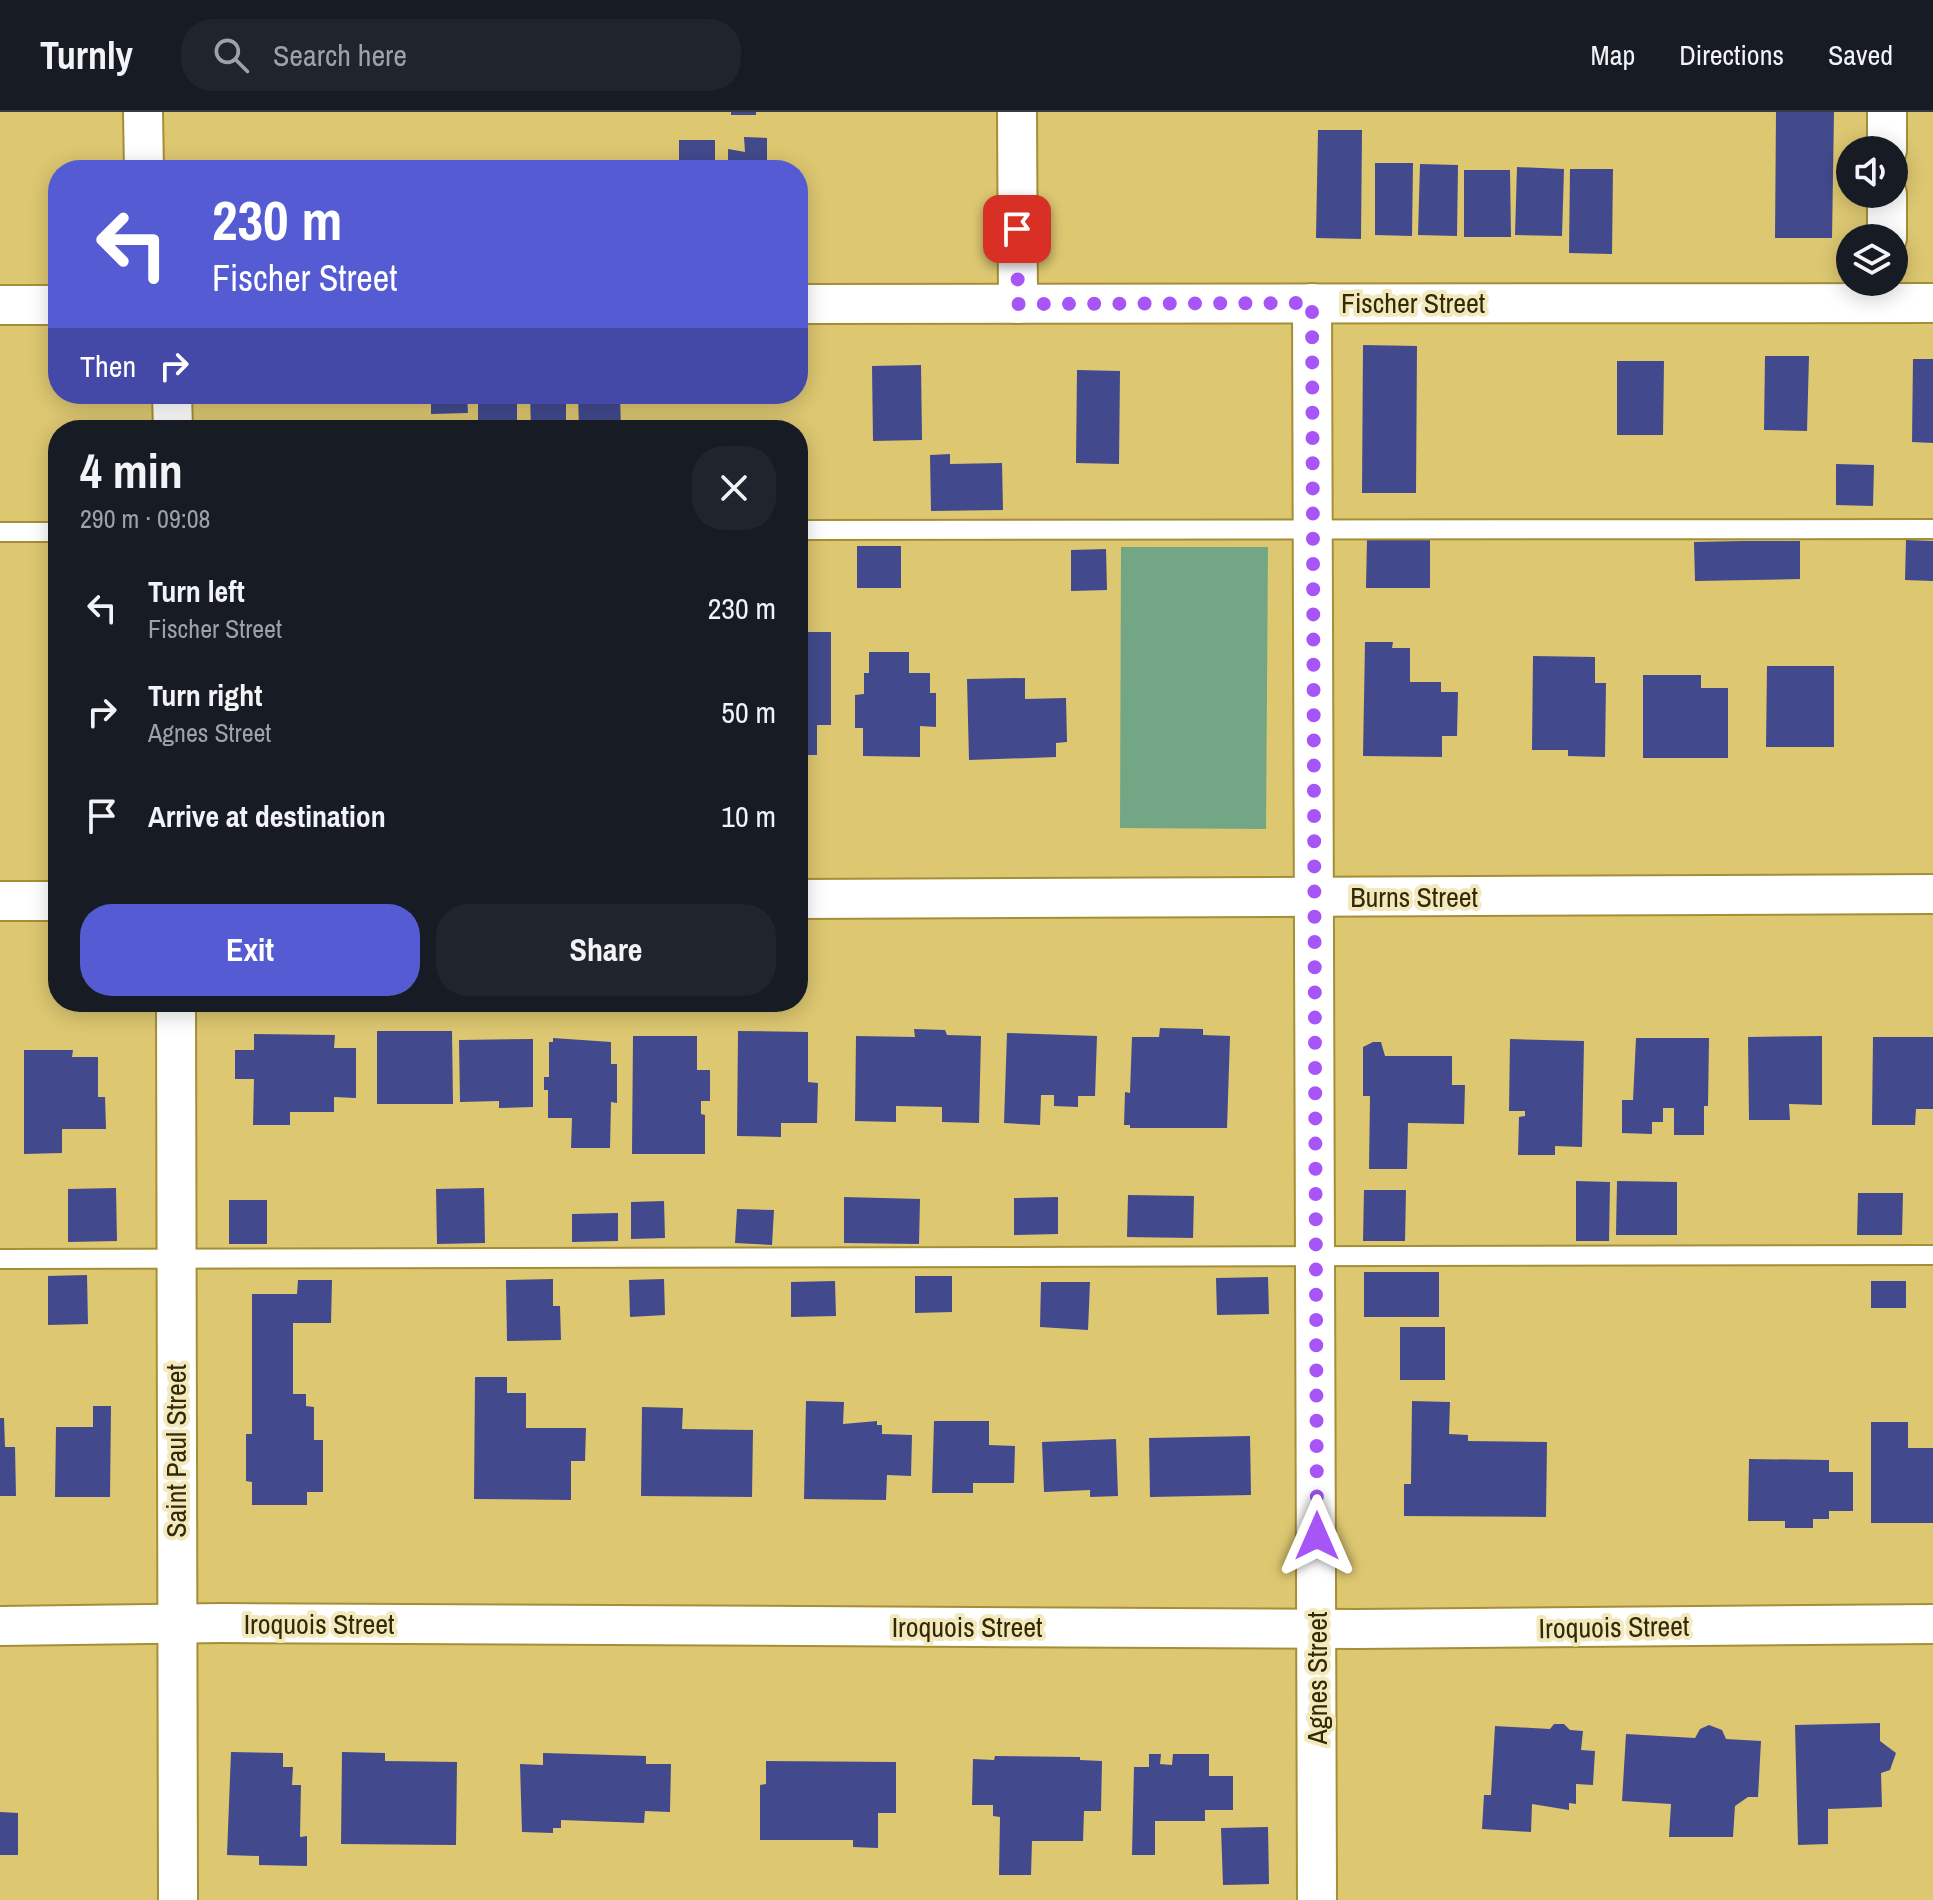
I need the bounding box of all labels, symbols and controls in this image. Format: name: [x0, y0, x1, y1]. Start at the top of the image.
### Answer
search box: [181, 19, 741, 91]
text: Turnly: [40, 30, 133, 81]
icon: search: [209, 33, 253, 77]
text: Search here: [273, 35, 407, 75]
text: Map: [1591, 36, 1635, 74]
text: Directions: [1679, 36, 1784, 74]
text: Saved: [1828, 36, 1893, 74]
map controls: [1836, 136, 1908, 296]
button: sound: [1836, 136, 1908, 208]
text: 230 m: [212, 182, 342, 257]
icon: left: [80, 192, 184, 296]
pin: [983, 195, 1051, 263]
icon: arrive: [995, 207, 1039, 251]
button: layers: [1836, 224, 1908, 296]
text: Fischer Street: [212, 254, 397, 302]
street label: Fischer Street: [1341, 284, 1485, 322]
icon: right: [152, 344, 196, 388]
text: Then: [80, 346, 136, 386]
text: 4 min: [80, 438, 183, 503]
button: close: [692, 446, 776, 530]
text: 290 m · 09:08: [80, 501, 210, 536]
text: Turn left: [148, 571, 245, 611]
icon: left: [80, 586, 124, 630]
text: 230 m: [708, 588, 776, 628]
text: Fischer Street: [148, 611, 282, 646]
text: Turn right: [148, 675, 262, 715]
icon: right: [80, 690, 124, 734]
text: 50 m: [721, 692, 776, 732]
text: Agnes Street: [148, 715, 271, 750]
icon: arrive: [80, 794, 124, 838]
text: Arrive at destination: [148, 796, 386, 836]
text: 10 m: [721, 796, 776, 836]
street label: Burns Street: [1350, 878, 1478, 916]
button: Exit: [80, 904, 420, 996]
button: Share: [436, 904, 776, 996]
street label: Saint Paul Street: [157, 1364, 195, 1538]
position arrow: [1275, 1494, 1359, 1578]
street label: Iroquois Street: [244, 1605, 394, 1643]
street label: Iroquois Street: [1538, 1607, 1690, 1647]
street label: Iroquois Street: [892, 1608, 1042, 1646]
street label: Agnes Street: [1298, 1612, 1336, 1745]

